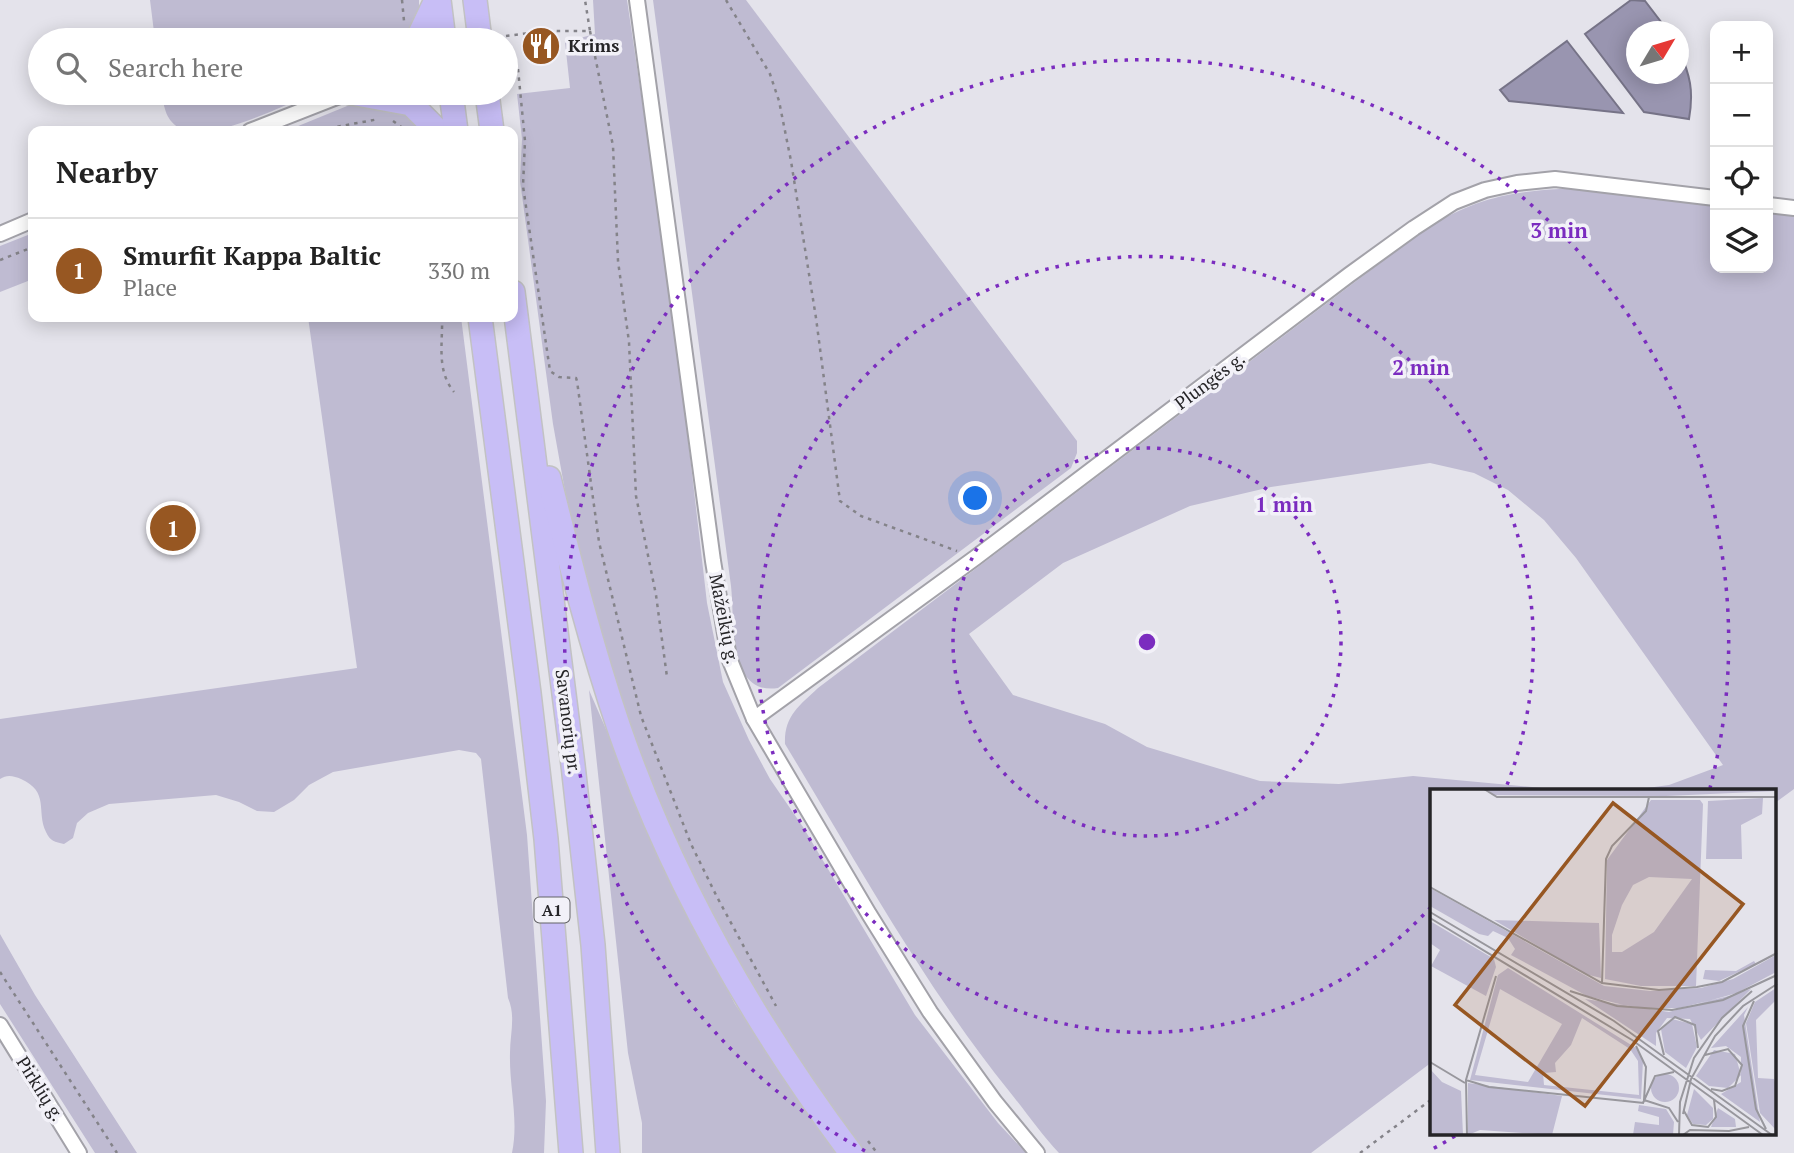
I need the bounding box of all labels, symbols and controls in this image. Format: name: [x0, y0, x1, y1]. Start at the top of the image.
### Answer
north arrow: [1626, 21, 1689, 84]
map controls: [1710, 21, 1773, 273]
button: +: [1710, 21, 1773, 84]
restaurant icon: Krims: [520, 25, 562, 67]
search box: [28, 28, 518, 105]
place label: Krims: [568, 33, 619, 57]
icon: search: [52, 48, 90, 86]
text: Search here: [108, 50, 243, 84]
button: −: [1710, 84, 1773, 147]
button: locate: [1710, 147, 1773, 210]
text: Nearby: [56, 152, 158, 192]
button: layers: [1710, 210, 1773, 273]
text: 3 min: [1530, 216, 1588, 244]
text: Smurfit Kappa Baltic: [123, 238, 381, 272]
text: 1: [73, 255, 86, 286]
text: 330 m: [428, 255, 490, 286]
text: Place: [123, 272, 177, 303]
street label: Plungės g.: [1169, 346, 1250, 415]
text: 2 min: [1392, 353, 1450, 381]
your location: [958, 481, 992, 515]
text: 1 min: [1255, 490, 1313, 518]
pin: 1: [150, 502, 196, 554]
street label: Mažeikių g.: [704, 572, 746, 666]
centre of rings: [1135, 630, 1159, 654]
street label: Savanorių pr.: [551, 668, 587, 776]
inset map: [1430, 789, 1776, 1136]
road number: A1: [534, 898, 570, 922]
street label: Pirklių g.: [11, 1051, 70, 1126]

